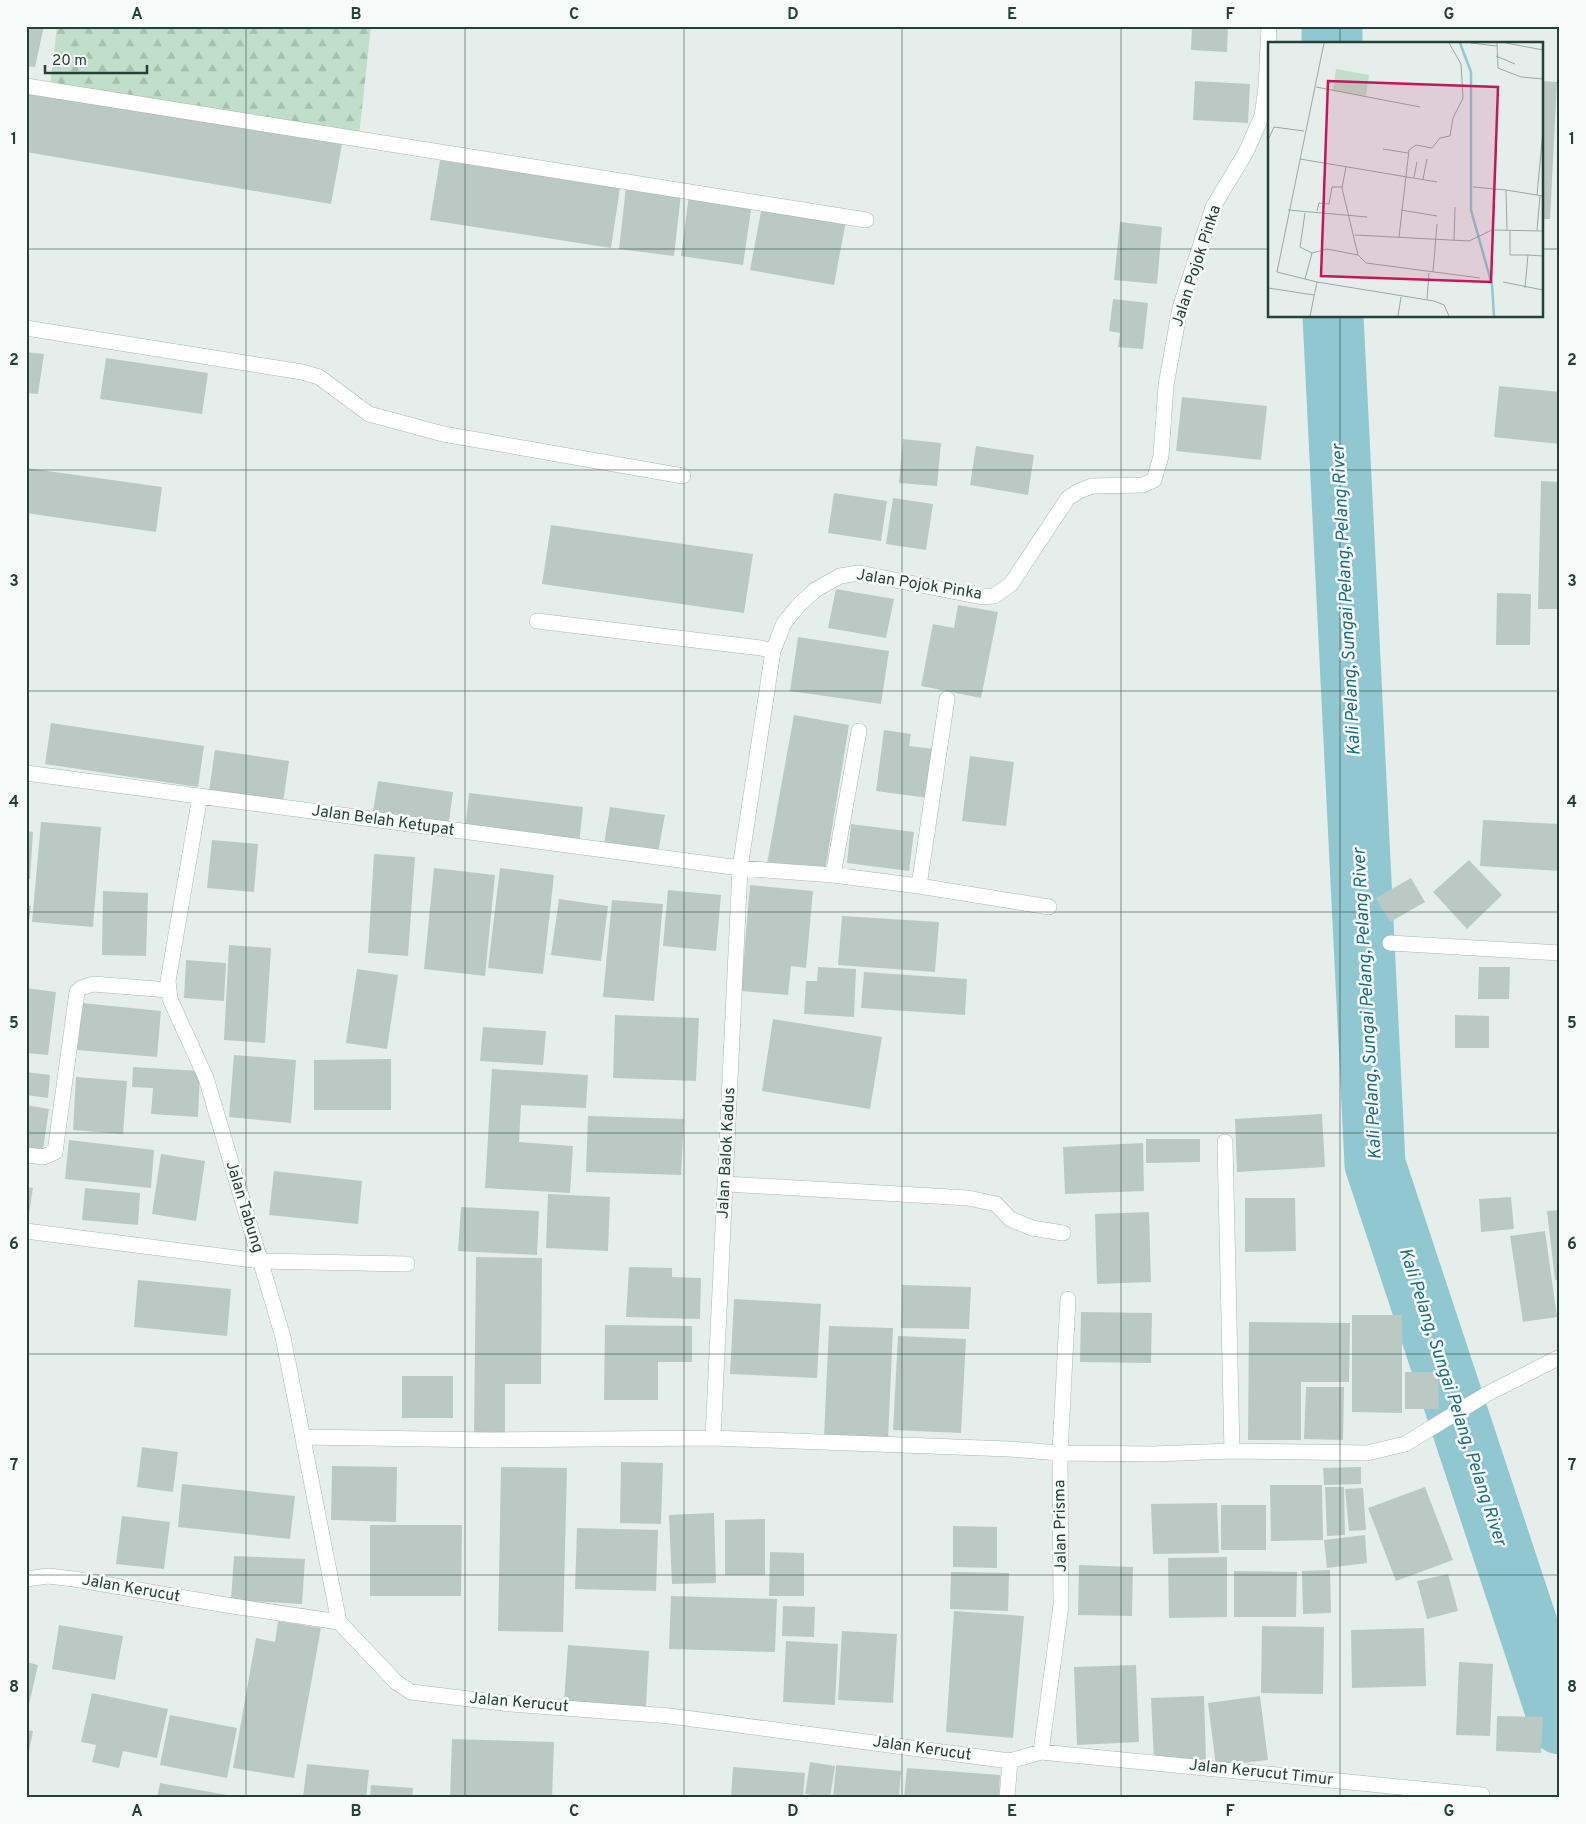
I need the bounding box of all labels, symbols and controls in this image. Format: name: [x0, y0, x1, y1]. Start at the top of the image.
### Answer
text: A: [131, 5, 143, 25]
text: B: [350, 5, 362, 25]
text: C: [569, 5, 579, 25]
text: D: [787, 5, 799, 25]
text: E: [1007, 5, 1017, 25]
text: F: [1225, 5, 1235, 25]
text: G: [1444, 5, 1454, 25]
scale bar: [45, 42, 148, 74]
inset map: [1268, 42, 1544, 318]
text: 20 m: [52, 52, 87, 71]
text: 1: [11, 130, 17, 150]
text: 1: [1569, 130, 1575, 150]
street label: Jalan Pojok Pinka: [1168, 203, 1226, 329]
text: 2: [9, 351, 19, 371]
text: 2: [1567, 351, 1577, 371]
water label: Kali Pelang, Sungai Pelang, Pelang River: [1327, 441, 1367, 756]
street label: Jalan Pojok Pinka: [855, 565, 983, 605]
text: 3: [9, 572, 19, 592]
text: 3: [1567, 572, 1577, 592]
text: 4: [9, 793, 19, 813]
text: 4: [1567, 793, 1577, 813]
street label: Jalan Belah Ketupat: [310, 801, 456, 841]
water label: Kali Pelang, Sungai Pelang, Pelang River: [1348, 845, 1388, 1160]
text: 5: [9, 1014, 19, 1034]
text: 5: [1567, 1014, 1577, 1034]
street label: Jalan Balok Kadus: [714, 1087, 740, 1219]
street label: Jalan Tabung: [221, 1159, 267, 1255]
text: 6: [9, 1235, 19, 1255]
text: 6: [1567, 1235, 1577, 1255]
water label: Kali Pelang, Sungai Pelang, Pelang River: [1393, 1245, 1512, 1551]
text: 7: [10, 1456, 18, 1476]
text: 7: [1568, 1456, 1576, 1476]
street label: Jalan Prisma: [1050, 1480, 1072, 1572]
street label: Jalan Kerucut: [80, 1571, 182, 1607]
text: 8: [9, 1678, 19, 1698]
text: 8: [1567, 1678, 1577, 1698]
street label: Jalan Kerucut: [469, 1689, 569, 1717]
street label: Jalan Kerucut: [871, 1732, 973, 1766]
street label: Jalan Kerucut Timur: [1188, 1755, 1334, 1791]
text: A: [131, 1802, 143, 1822]
text: B: [350, 1802, 362, 1822]
text: C: [569, 1802, 579, 1822]
text: D: [787, 1802, 799, 1822]
text: E: [1007, 1802, 1017, 1822]
text: F: [1225, 1802, 1235, 1822]
text: G: [1444, 1802, 1454, 1822]

